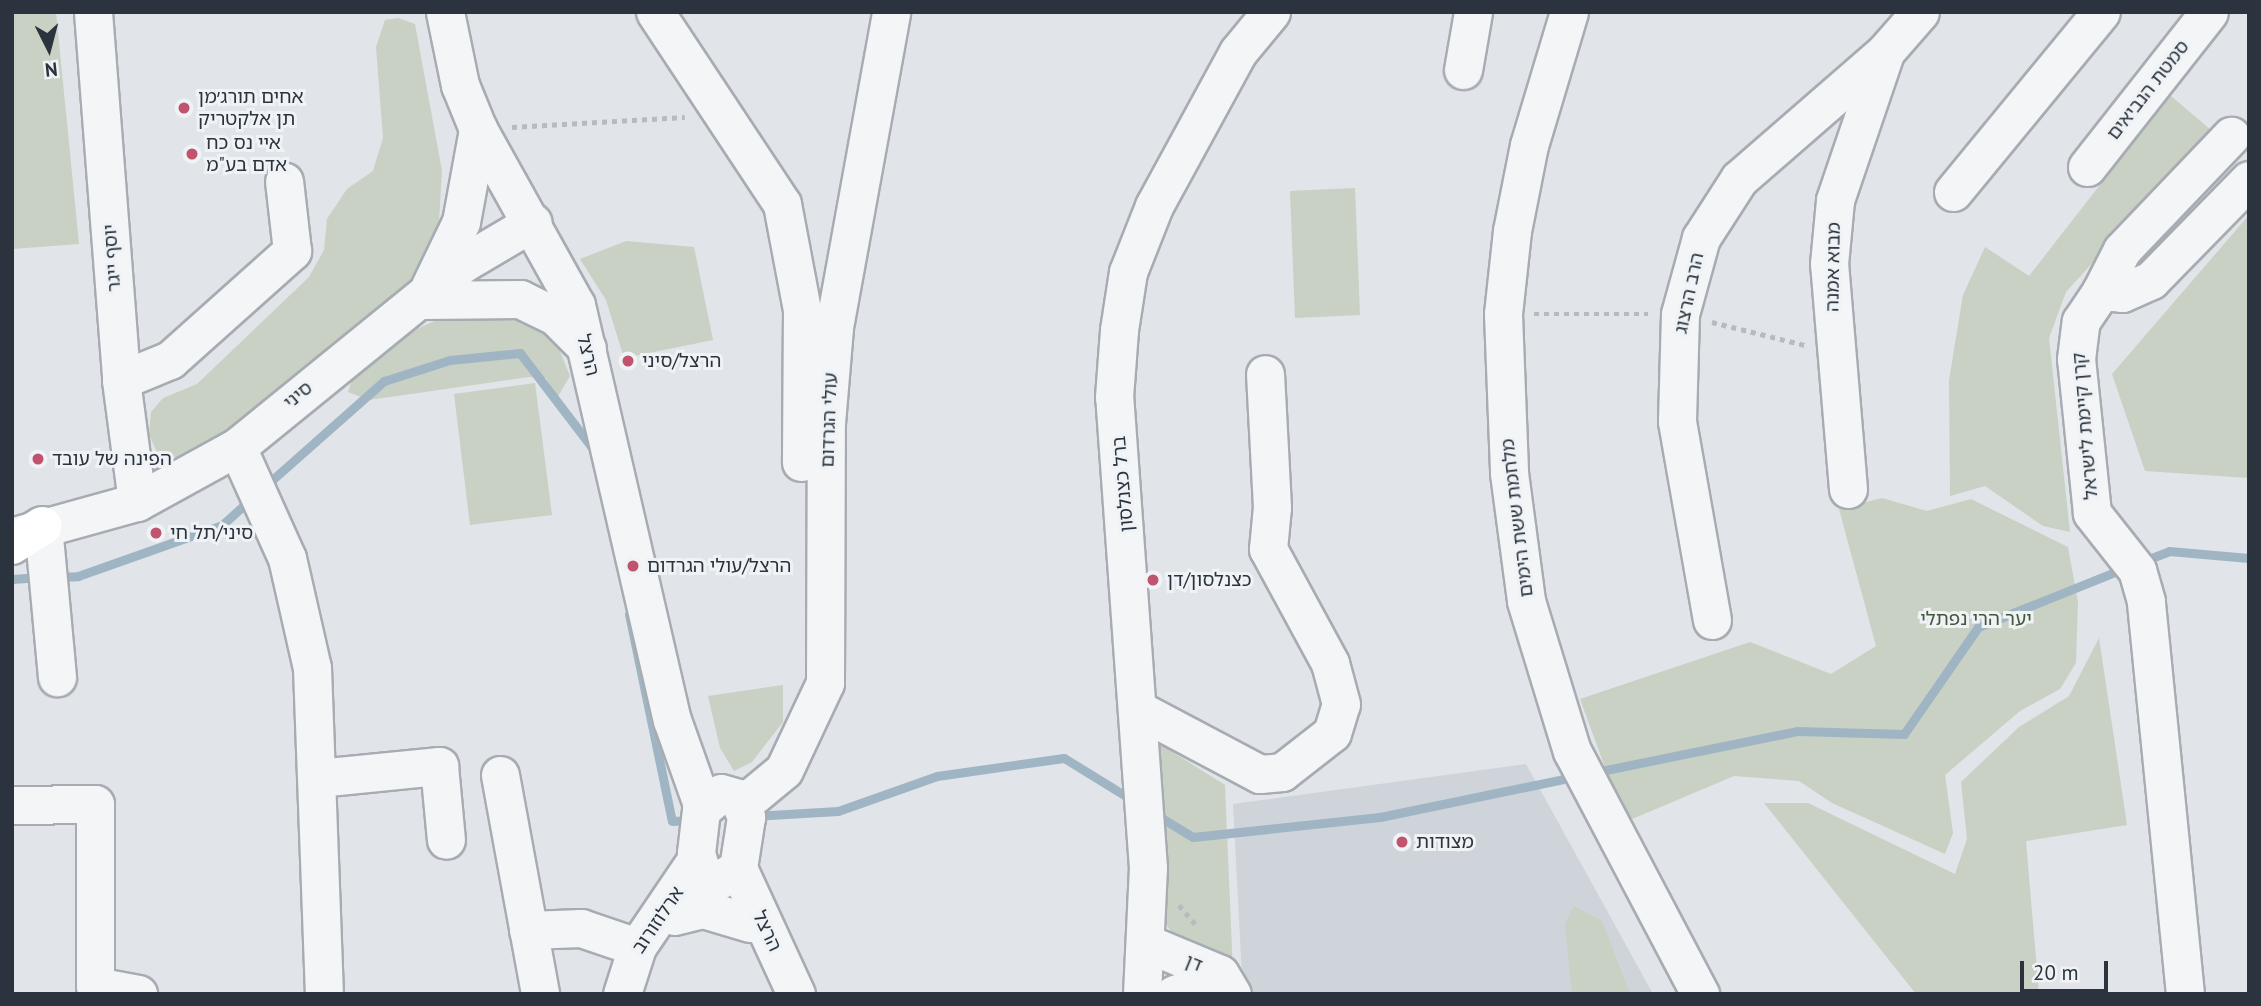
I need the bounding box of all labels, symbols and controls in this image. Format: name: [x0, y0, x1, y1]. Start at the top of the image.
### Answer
north arrow: [14, 14, 84, 84]
street label: סמטת הנביאים: [2102, 36, 2194, 144]
text: N: [44, 57, 59, 82]
place label: אחים תורג׳מן תן אלקטריק: [198, 86, 304, 130]
marker: אחים תורג׳מן תן אלקטריק: [176, 100, 192, 116]
place label: איי נס כח אדם בע"מ: [206, 132, 287, 176]
marker: איי נס כח אדם בע"מ: [184, 146, 200, 162]
street label: מבוא אמנה: [1821, 222, 1845, 312]
street label: יוסף ייגר: [98, 223, 126, 293]
street label: הרב הרצוג: [1669, 250, 1709, 336]
street label: הרצל: [572, 332, 604, 378]
place label: הרצל/סיני: [642, 350, 721, 372]
street label: קרן קיימת לישראל: [2067, 351, 2103, 501]
marker: הרצל/סיני: [620, 353, 636, 369]
street label: עולי הגרדום: [816, 372, 842, 468]
street label: סיני: [279, 377, 317, 413]
street label: ברל כצנלסון: [1107, 435, 1139, 533]
street label: מלחמת ששת הימים: [1496, 437, 1538, 599]
place label: הפינה של עובד: [52, 448, 172, 470]
marker: הפינה של עובד: [30, 451, 46, 467]
place label: סיני/תל חי: [170, 522, 253, 544]
marker: סיני/תל חי: [148, 525, 164, 541]
place label: הרצל/עולי הגרדום: [647, 555, 791, 577]
marker: הרצל/עולי הגרדום: [625, 558, 641, 574]
place label: כצנלסון/דן: [1167, 569, 1252, 591]
marker: כצנלסון/דן: [1145, 572, 1161, 588]
park label: יער הרי נפתלי: [1920, 608, 2032, 630]
place label: מצודות: [1416, 831, 1474, 853]
marker: מצודות: [1394, 834, 1410, 850]
street label: ארלוזורוב: [627, 882, 689, 958]
street label: הרצל: [748, 907, 786, 955]
scale bar: [2023, 946, 2110, 990]
street label: דן: [1182, 949, 1206, 977]
text: 20 m: [2033, 959, 2079, 986]

